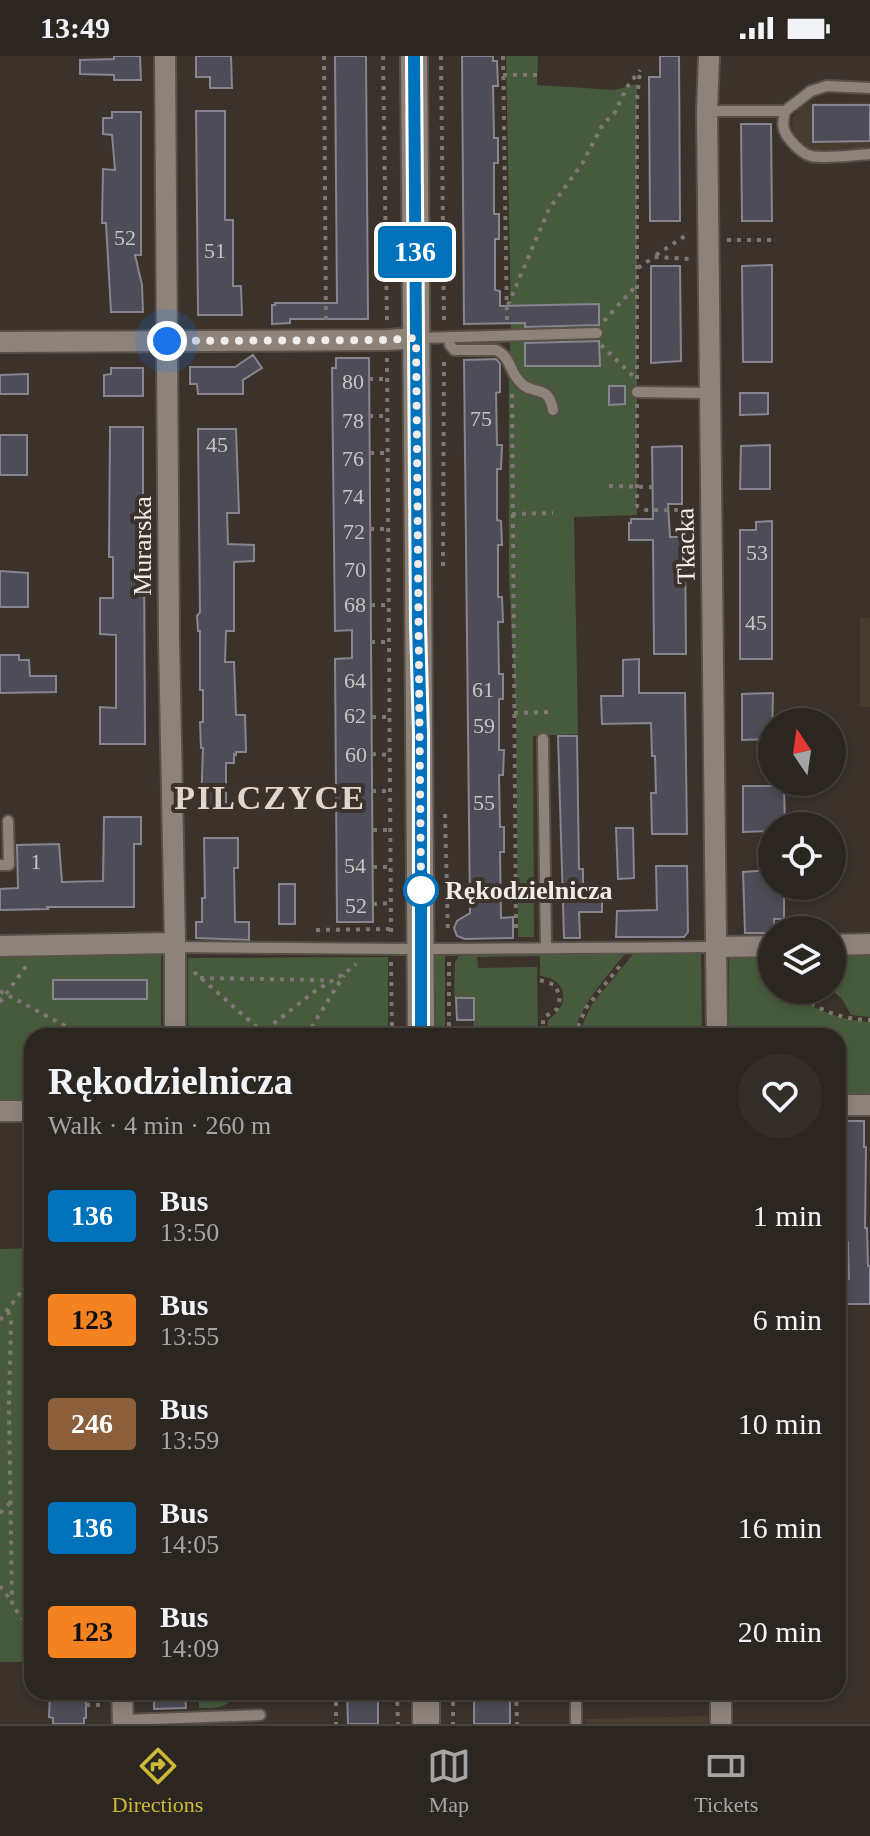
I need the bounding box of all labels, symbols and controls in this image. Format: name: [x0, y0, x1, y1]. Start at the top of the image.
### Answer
text: 13:49: [40, 11, 110, 44]
house number: 52: [114, 225, 136, 250]
line badge: 136: [369, 226, 461, 278]
text: 136: [394, 236, 436, 267]
house number: 51: [204, 238, 226, 263]
your location: [147, 321, 187, 361]
house number: 80: [342, 369, 364, 394]
house number: 75: [470, 406, 492, 431]
house number: 78: [342, 408, 364, 433]
house number: 45: [206, 432, 228, 457]
house number: 76: [342, 446, 364, 471]
house number: 74: [342, 484, 364, 509]
street label: Murarska: [128, 496, 157, 596]
street label: Tkacka: [670, 507, 701, 584]
house number: 72: [343, 519, 365, 544]
house number: 53: [746, 540, 768, 565]
house number: 70: [344, 557, 366, 582]
house number: 68: [344, 592, 366, 617]
house number: 45: [745, 610, 767, 635]
house number: 64: [344, 668, 366, 693]
house number: 61: [472, 677, 494, 702]
house number: 62: [344, 703, 366, 728]
north arrow: [758, 708, 846, 796]
map controls: [758, 708, 846, 1004]
house number: 59: [473, 713, 495, 738]
house number: 60: [345, 742, 367, 767]
district label: PILCZYCE: [174, 779, 366, 816]
house number: 55: [473, 790, 495, 815]
button: locate: [758, 812, 846, 900]
house number: 1: [31, 849, 42, 874]
house number: 54: [344, 853, 366, 878]
marker: Rękodzielnicza: [404, 873, 438, 907]
place label: Rękodzielnicza: [445, 876, 613, 905]
house number: 52: [345, 893, 367, 918]
button: layers: [758, 916, 846, 1004]
button: heart: [738, 1054, 822, 1138]
text: Rękodzielnicza: [48, 1060, 293, 1102]
text: Walk · 4 min · 260 m: [48, 1111, 271, 1140]
text: Bus: [160, 1184, 208, 1217]
text: 1 min: [753, 1199, 822, 1232]
text: 136: [71, 1200, 113, 1231]
text: 13:50: [160, 1218, 219, 1247]
text: Bus: [160, 1288, 208, 1321]
text: 6 min: [753, 1303, 822, 1336]
text: 123: [71, 1304, 113, 1335]
text: 13:55: [160, 1322, 219, 1351]
text: Bus: [160, 1392, 208, 1425]
text: 10 min: [738, 1407, 822, 1440]
text: 246: [71, 1408, 113, 1439]
text: 13:59: [160, 1426, 219, 1455]
text: Bus: [160, 1496, 208, 1529]
text: 16 min: [738, 1511, 822, 1544]
text: 136: [71, 1512, 113, 1543]
text: 14:05: [160, 1530, 219, 1559]
text: Bus: [160, 1600, 208, 1633]
text: 20 min: [738, 1615, 822, 1648]
text: 123: [71, 1616, 113, 1647]
text: 14:09: [160, 1634, 219, 1663]
tab: Directions: [112, 1744, 203, 1818]
tab: Map: [427, 1744, 471, 1818]
tab: Tickets: [694, 1744, 758, 1818]

